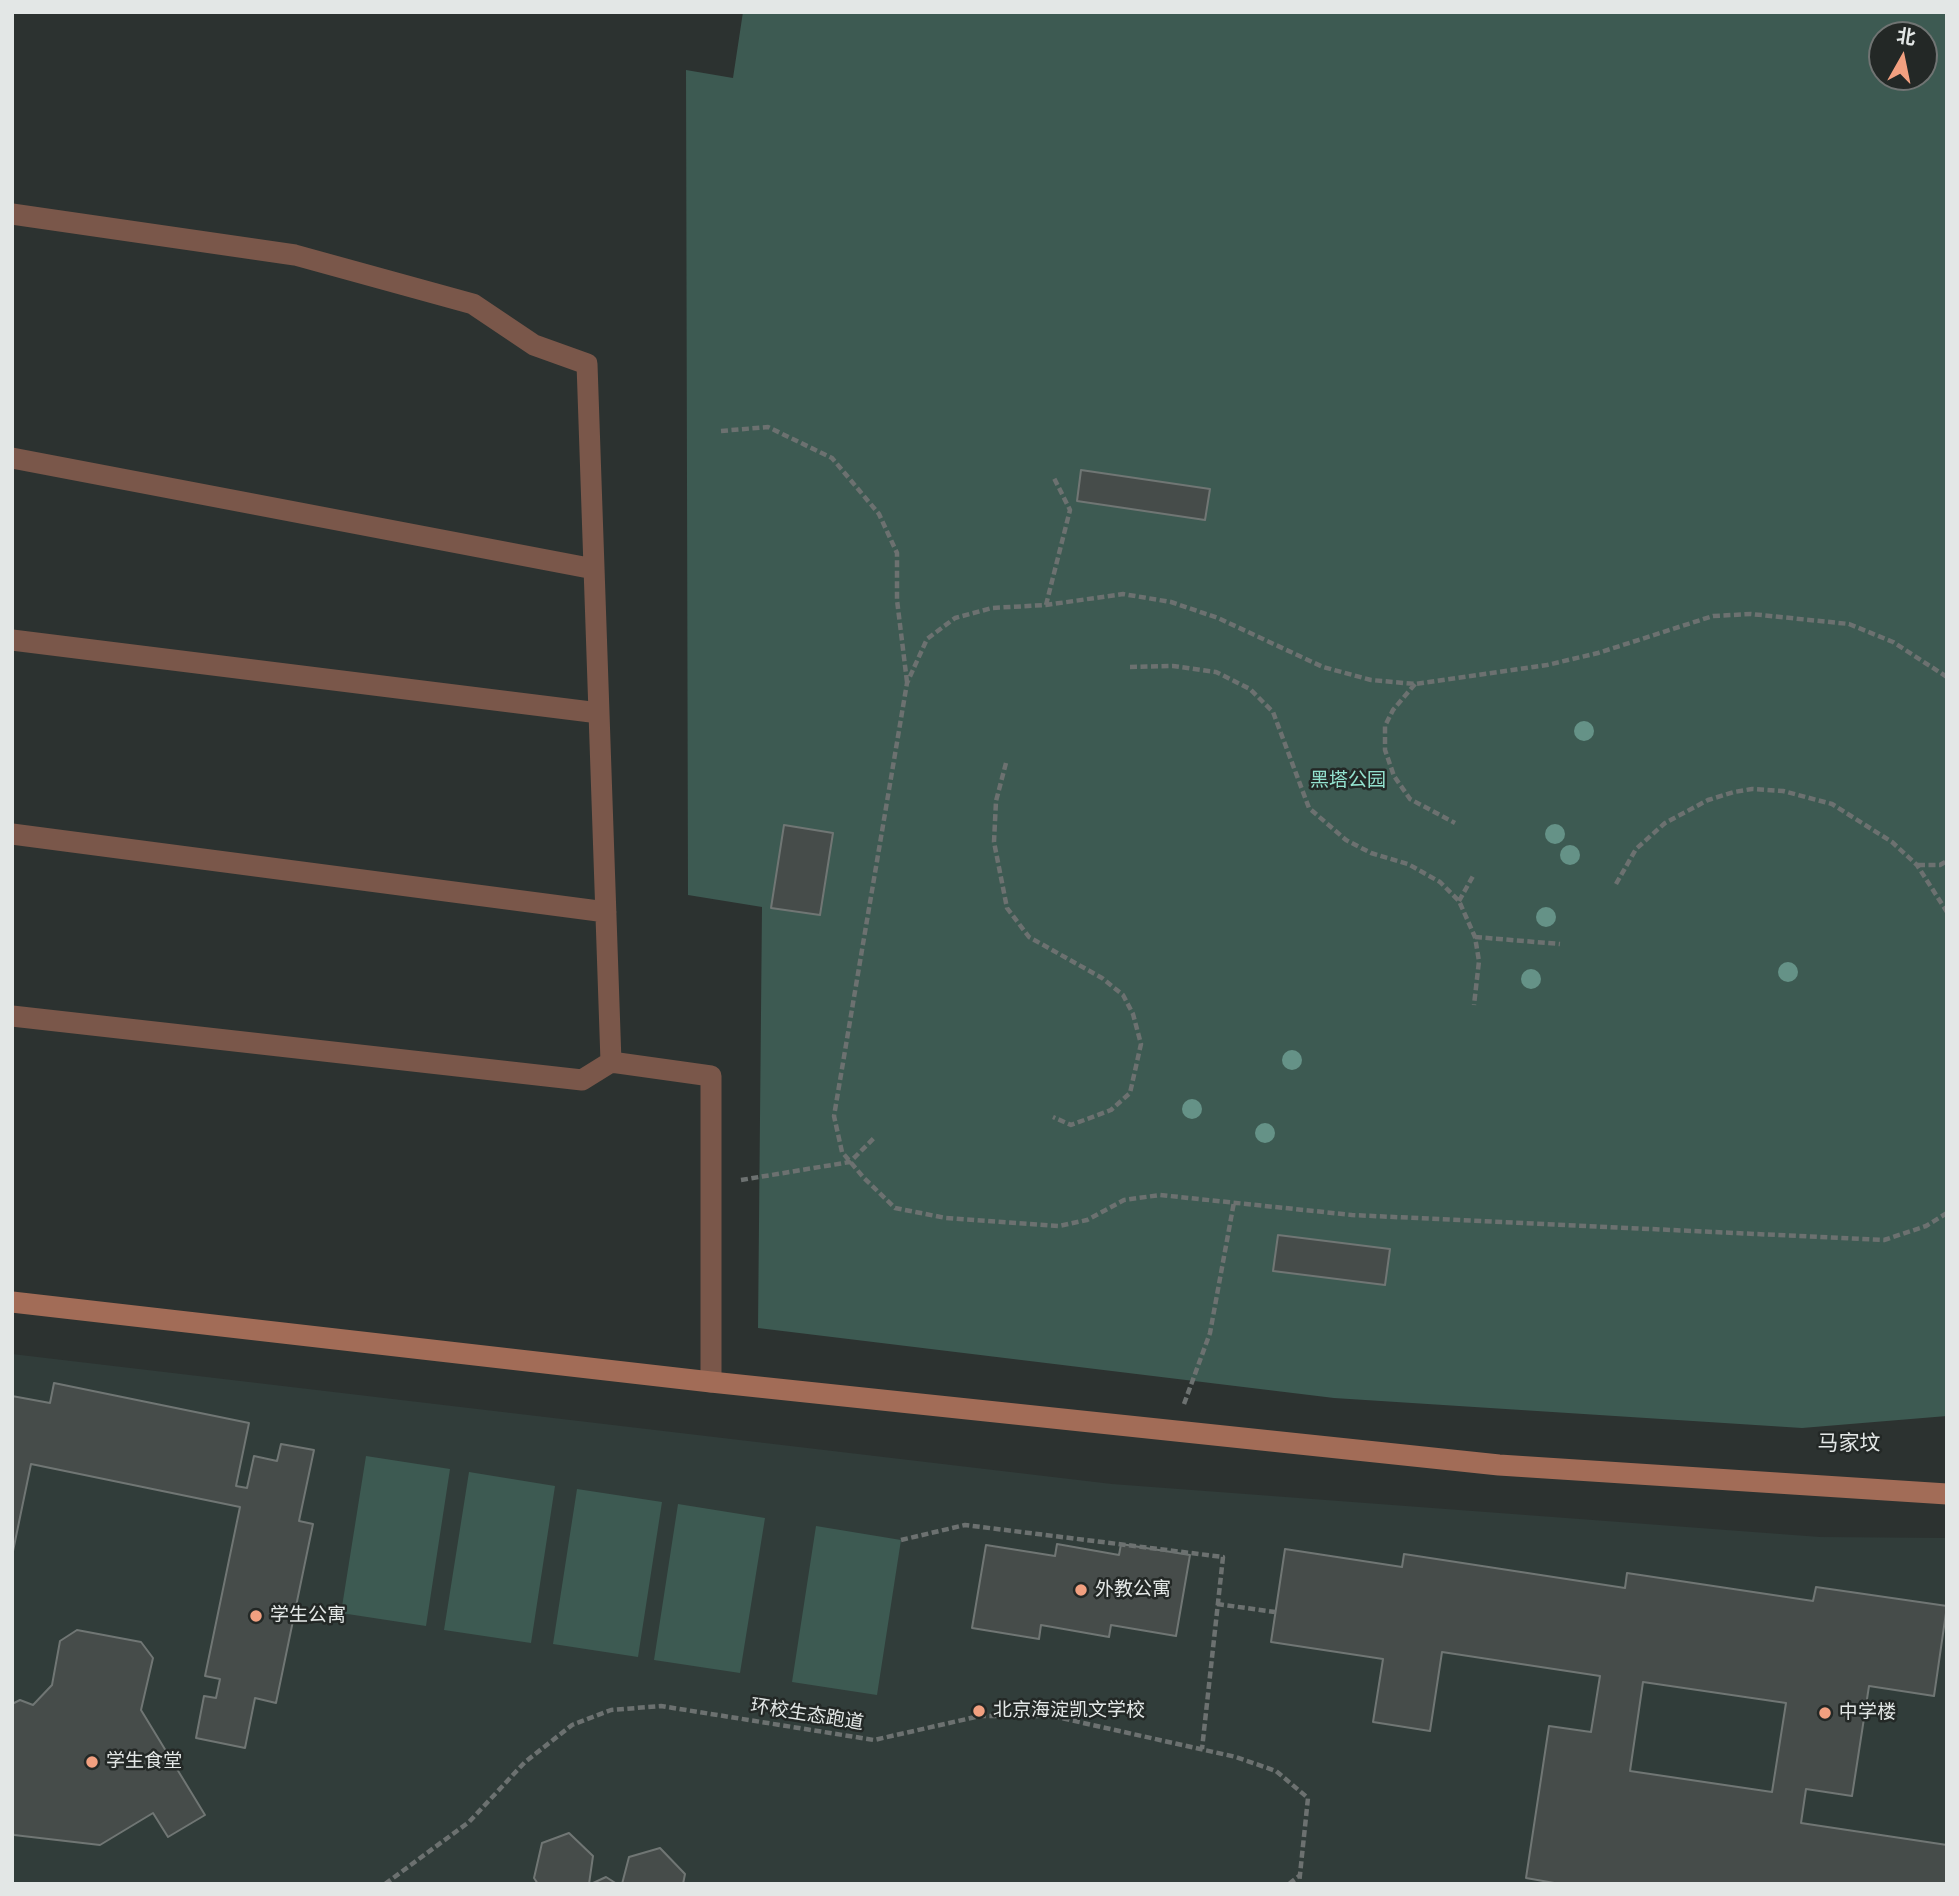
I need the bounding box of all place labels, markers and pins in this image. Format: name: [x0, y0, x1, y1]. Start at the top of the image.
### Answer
place label: 外教公寓: [1095, 1579, 1171, 1601]
marker: 外教公寓: [1073, 1582, 1089, 1598]
place label: 学生公寓: [270, 1605, 346, 1627]
marker: 学生公寓: [248, 1608, 264, 1624]
place label: 北京海淀凯文学校: [993, 1700, 1145, 1722]
place label: 中学楼: [1839, 1702, 1896, 1724]
marker: 北京海淀凯文学校: [971, 1703, 987, 1719]
marker: 中学楼: [1817, 1705, 1833, 1721]
place label: 学生食堂: [106, 1751, 182, 1773]
marker: 学生食堂: [84, 1754, 100, 1770]

